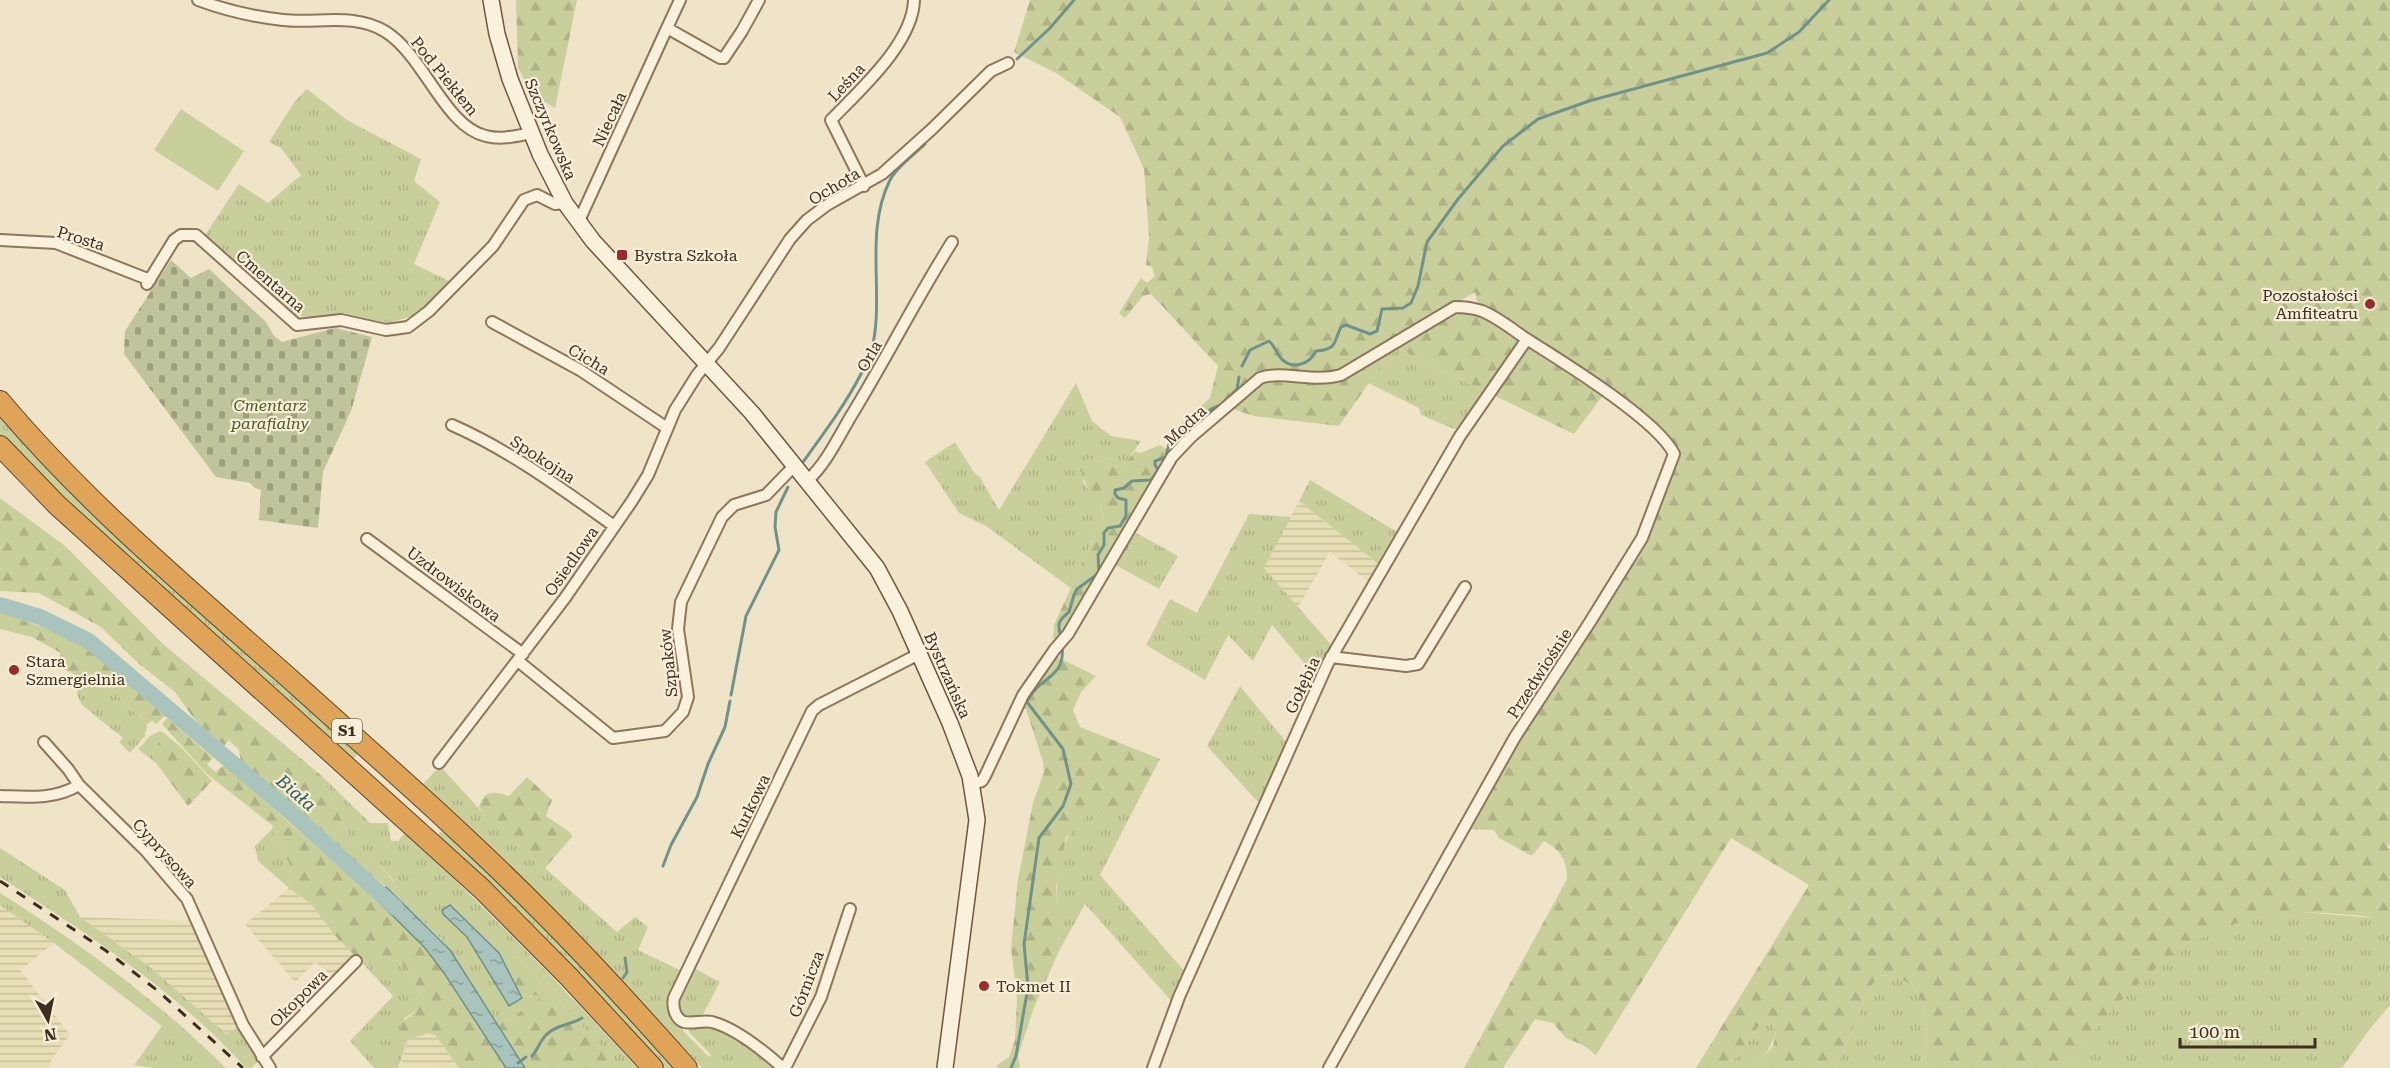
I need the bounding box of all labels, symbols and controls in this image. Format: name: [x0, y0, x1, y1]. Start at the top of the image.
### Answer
street label: Pod Piekłem: [407, 33, 483, 120]
street label: Leśna: [824, 59, 869, 105]
street label: Szczyrkowska: [521, 76, 581, 183]
street label: Niecała: [589, 89, 630, 150]
street label: Ochota: [805, 164, 864, 209]
street label: Prosta: [55, 222, 107, 255]
street label: Cmentarna: [232, 246, 309, 317]
place label: Bystra Szkoła: [634, 246, 738, 265]
marker: Bystra Szkoła: [615, 248, 629, 262]
place label: Pozostałości Amfiteatru: [2262, 286, 2358, 323]
marker: Pozostałości Amfiteatru: [2363, 297, 2377, 311]
street label: Orla: [853, 337, 886, 375]
street label: Cicha: [565, 340, 613, 379]
park label: Cmentarz parafialny: [230, 396, 310, 433]
street label: Modra: [1160, 401, 1210, 449]
street label: Spokojna: [507, 431, 579, 488]
street label: Osiedlowa: [541, 523, 603, 600]
street label: Uzdrowiskowa: [403, 543, 505, 626]
street label: Przedwiośnie: [1503, 625, 1576, 722]
street label: Szpaków: [655, 627, 682, 698]
street label: Bystrzańska: [920, 629, 975, 722]
place label: Stara Szmergielnia: [26, 652, 125, 689]
street label: Gołębia: [1281, 654, 1324, 717]
marker: Stara Szmergielnia: [7, 663, 21, 677]
road number: S1: [332, 719, 362, 743]
water label: Biała: [272, 769, 320, 815]
street label: Kurkowa: [727, 771, 774, 841]
street label: Cyprysowa: [129, 815, 201, 892]
street label: Górnicza: [785, 948, 828, 1020]
street label: Okopowa: [266, 965, 331, 1031]
place label: Tokmet II: [996, 977, 1071, 996]
marker: Tokmet II: [977, 979, 991, 993]
north arrow: [18, 990, 78, 1050]
scale bar: [2180, 1011, 2315, 1049]
text: 100 m: [2189, 1021, 2240, 1042]
text: N: [43, 1024, 58, 1045]

